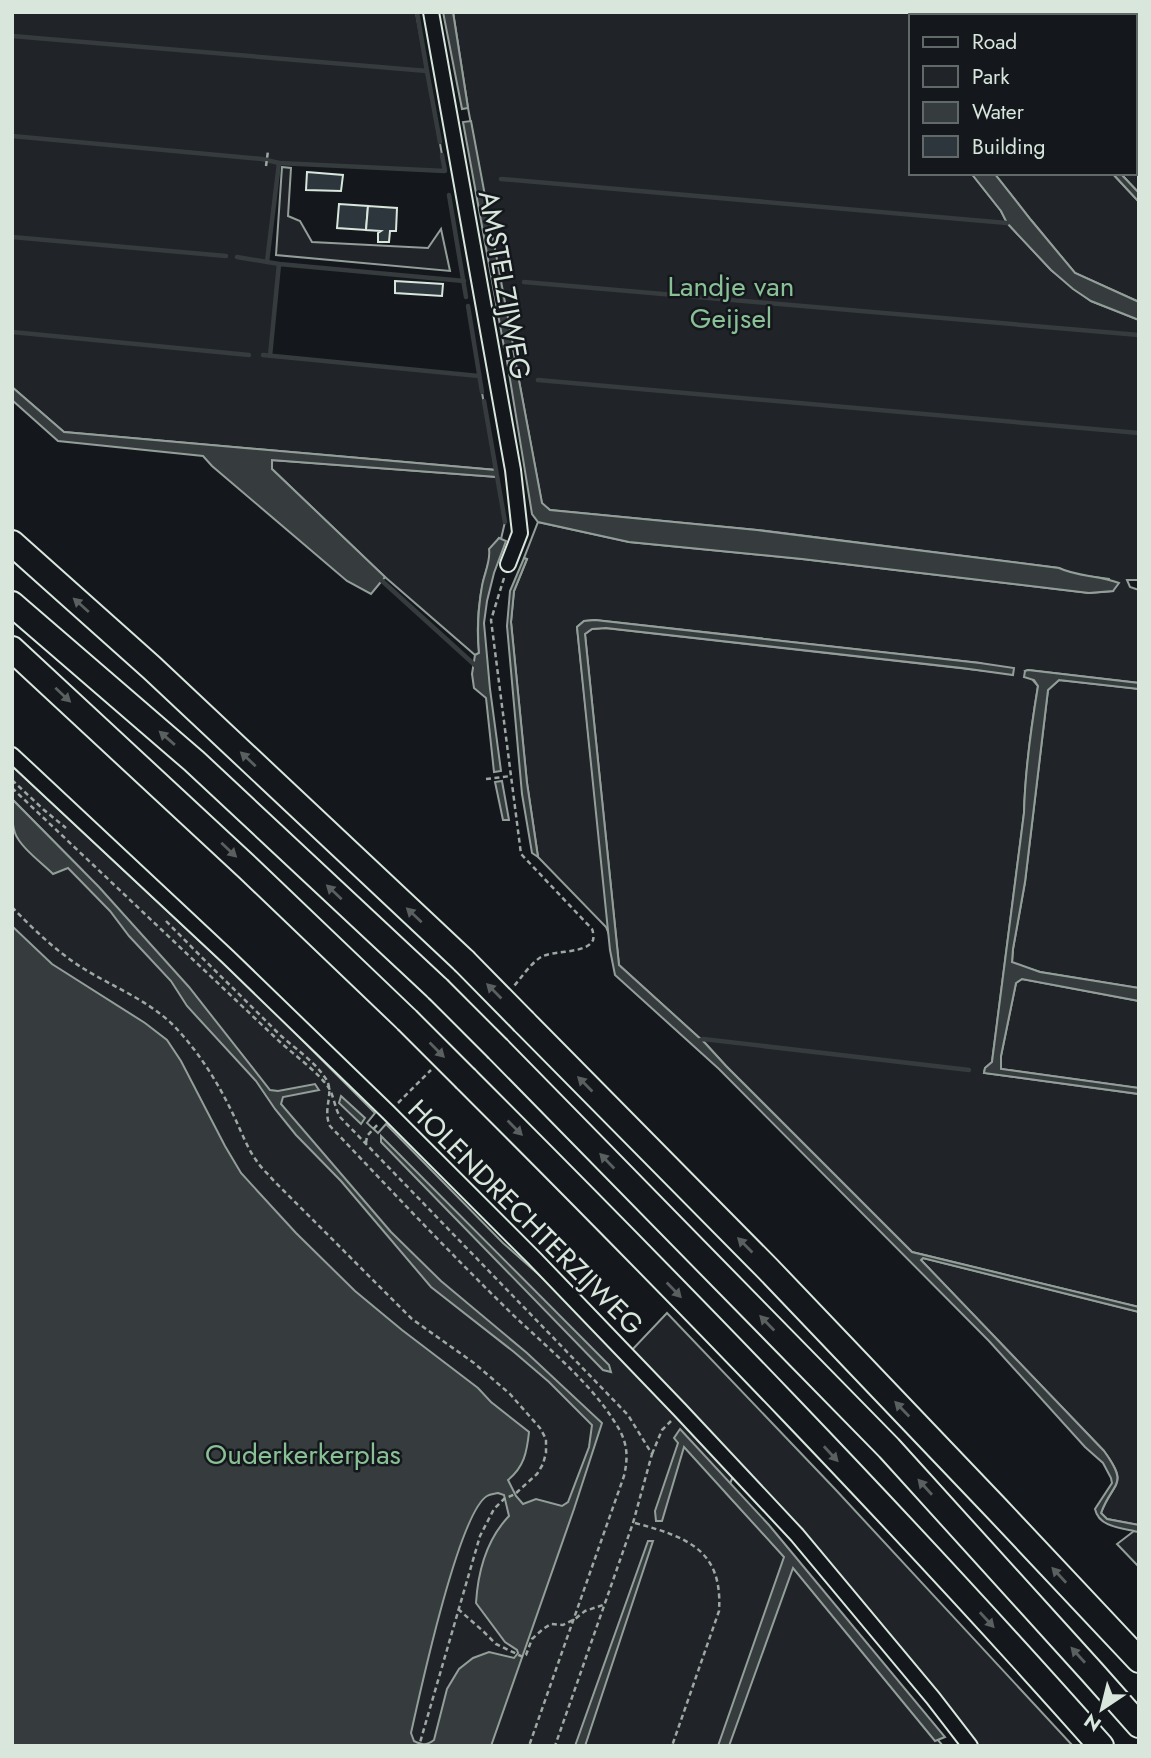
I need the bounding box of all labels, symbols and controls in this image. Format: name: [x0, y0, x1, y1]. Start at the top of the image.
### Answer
legend: [909, 14, 1137, 175]
text: Road: [972, 27, 1017, 57]
text: Park: [972, 62, 1010, 92]
text: Water: [972, 97, 1025, 127]
text: Building: [972, 132, 1045, 162]
street label: AMSTELZIJWEG: [468, 187, 541, 383]
park label: Landje van Geijsel: [667, 266, 795, 339]
one-way arrow: [72, 597, 90, 613]
one-way arrow: [54, 687, 71, 703]
one-way arrow: [158, 730, 176, 746]
one-way arrow: [239, 751, 257, 767]
one-way arrow: [220, 842, 237, 858]
one-way arrow: [326, 884, 343, 900]
one-way arrow: [406, 907, 423, 923]
one-way arrow: [485, 983, 502, 1000]
one-way arrow: [428, 1041, 445, 1058]
one-way arrow: [577, 1076, 594, 1092]
street label: HOLENDRECHTERZIJWEG: [398, 1090, 653, 1345]
one-way arrow: [506, 1119, 523, 1136]
one-way arrow: [600, 1153, 616, 1170]
one-way arrow: [737, 1238, 754, 1254]
one-way arrow: [665, 1281, 681, 1298]
one-way arrow: [759, 1315, 775, 1332]
one-way arrow: [894, 1401, 911, 1418]
park label: Ouderkerkerplas: [205, 1434, 401, 1475]
one-way arrow: [823, 1445, 839, 1462]
one-way arrow: [917, 1479, 933, 1496]
one-way arrow: [1051, 1567, 1067, 1584]
one-way arrow: [978, 1611, 994, 1628]
one-way arrow: [1070, 1647, 1086, 1664]
north arrow: [1067, 1674, 1137, 1744]
text: N: [1079, 1707, 1106, 1738]

